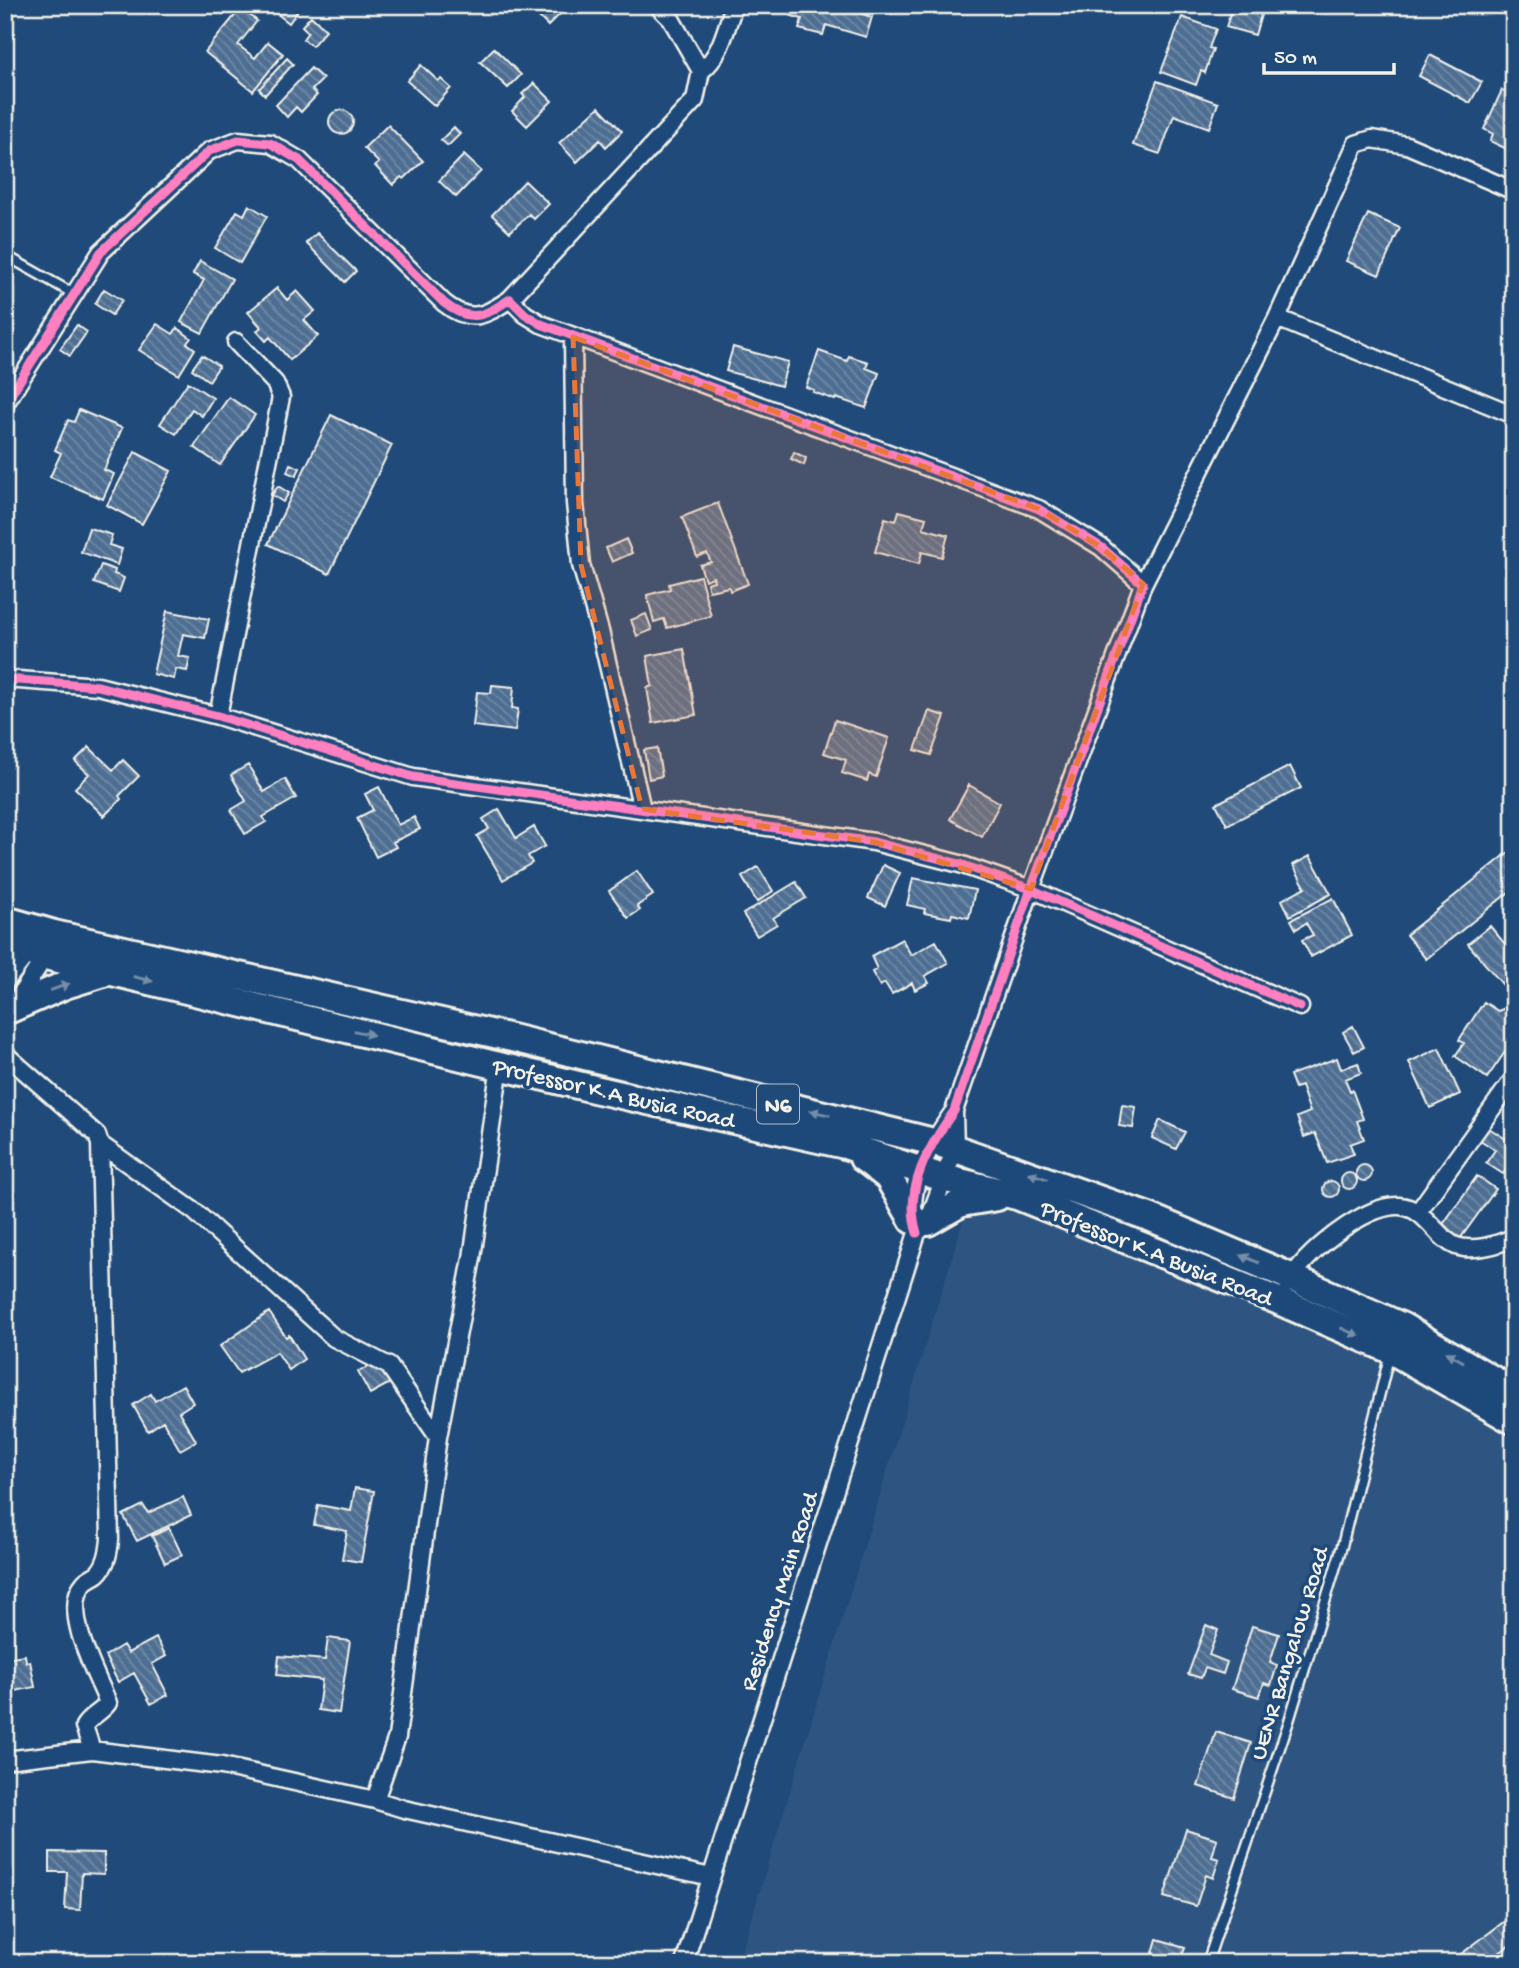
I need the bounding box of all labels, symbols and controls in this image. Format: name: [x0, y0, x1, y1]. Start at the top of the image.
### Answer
scale bar: [1264, 32, 1393, 76]
text: 50 m: [1274, 47, 1317, 72]
one-way arrow: [132, 974, 154, 985]
one-way arrow: [49, 981, 70, 992]
one-way arrow: [353, 1028, 375, 1039]
street label: Professor K.A Busia Road: [488, 1053, 739, 1138]
road number: N6: [757, 1084, 799, 1124]
one-way arrow: [809, 1108, 831, 1119]
one-way arrow: [1027, 1170, 1048, 1181]
street label: Professor K.A Busia Road: [1034, 1195, 1278, 1316]
one-way arrow: [1239, 1254, 1260, 1265]
one-way arrow: [1340, 1326, 1360, 1338]
one-way arrow: [1445, 1351, 1465, 1363]
street label: Residency Main Road: [736, 1487, 828, 1695]
street label: UENR Bangalow Road: [1245, 1542, 1338, 1764]

